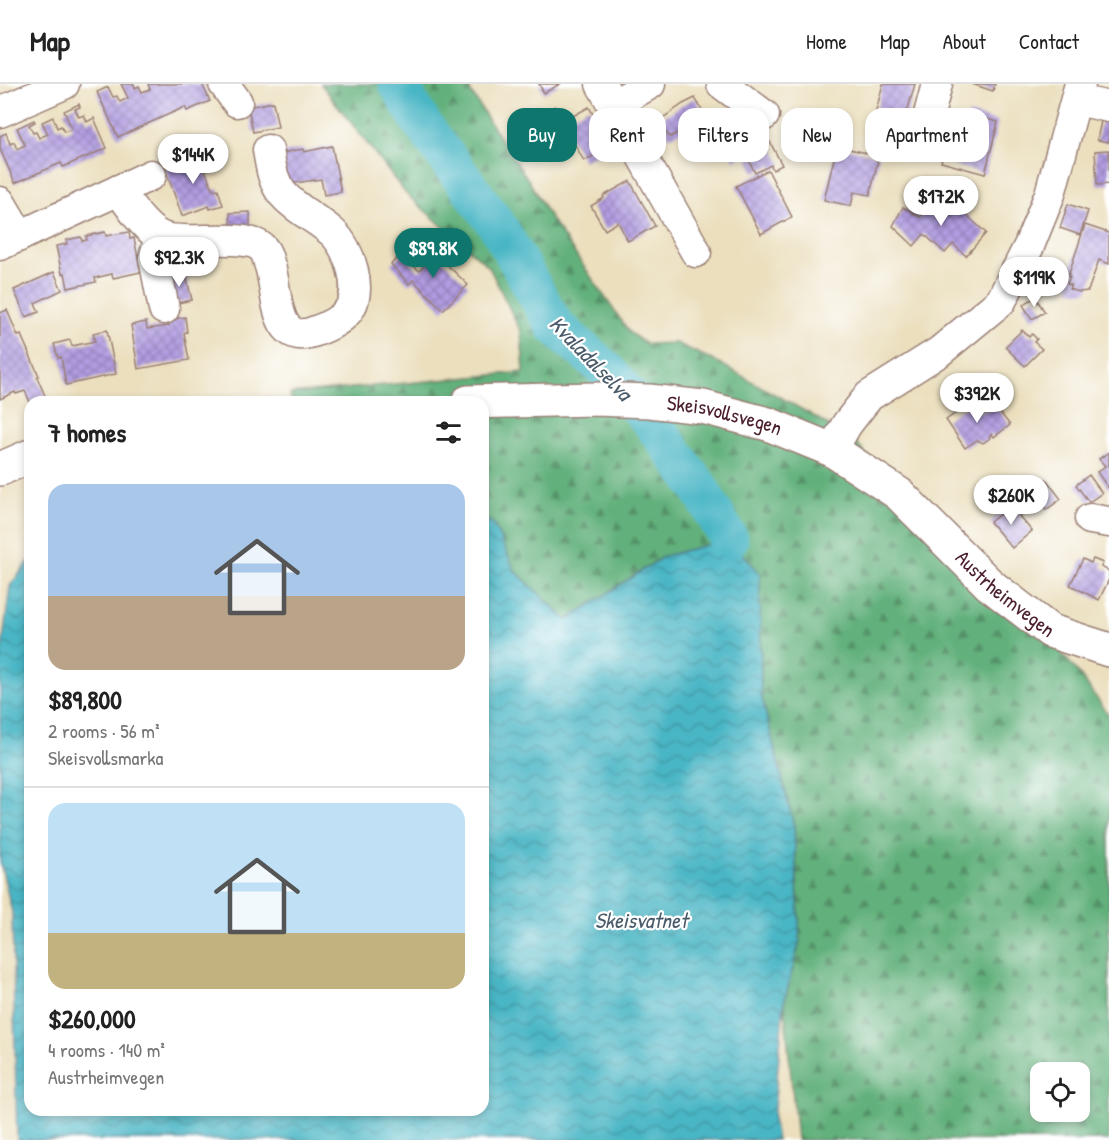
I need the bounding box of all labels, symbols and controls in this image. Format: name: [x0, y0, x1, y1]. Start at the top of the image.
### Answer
text: Map: [30, 22, 70, 60]
text: Home: [806, 27, 847, 56]
text: Map: [880, 27, 910, 56]
text: About: [943, 27, 986, 56]
text: Contact: [1019, 27, 1079, 56]
chip: Buy: [507, 108, 577, 162]
chip: Rent: [589, 108, 666, 162]
chip: Filters: [678, 108, 769, 162]
chip: New: [781, 108, 853, 162]
chip: Apartment: [865, 108, 989, 162]
pin: $144K: [151, 134, 235, 185]
text: $144K: [172, 140, 214, 167]
pin: $172K: [899, 176, 983, 227]
text: $172K: [917, 182, 965, 209]
pin: $89.8K: [384, 228, 482, 279]
text: $89.8K: [408, 234, 458, 261]
pin: $92.3K: [130, 237, 228, 288]
text: $92.3K: [154, 243, 204, 270]
pin: $119K: [992, 257, 1076, 308]
text: $119K: [1013, 263, 1055, 290]
water label: Kvaladalselva: [543, 309, 641, 409]
pin: $392K: [935, 373, 1019, 424]
text: $392K: [954, 379, 1000, 406]
street label: Skeisvollsvegen: [665, 388, 787, 442]
text: 7 homes: [48, 415, 126, 450]
icon: filters: [432, 416, 465, 449]
pin: $260K: [969, 475, 1053, 526]
text: $260K: [988, 481, 1034, 508]
icon: home: [203, 523, 311, 631]
street label: Austrheimvegen: [949, 544, 1062, 644]
text: $89,800: [48, 682, 122, 717]
text: 2 rooms · 56 m²: [48, 717, 160, 744]
text: Skeisvollsmarka: [48, 744, 163, 771]
icon: home: [203, 842, 311, 950]
water label: Skeisvatnet: [595, 905, 691, 935]
text: $260,000: [48, 1001, 136, 1036]
text: 4 rooms · 140 m²: [48, 1036, 165, 1063]
map controls: [1030, 1062, 1090, 1122]
button: locate: [1030, 1062, 1090, 1122]
text: Austrheimvegen: [48, 1063, 164, 1090]

